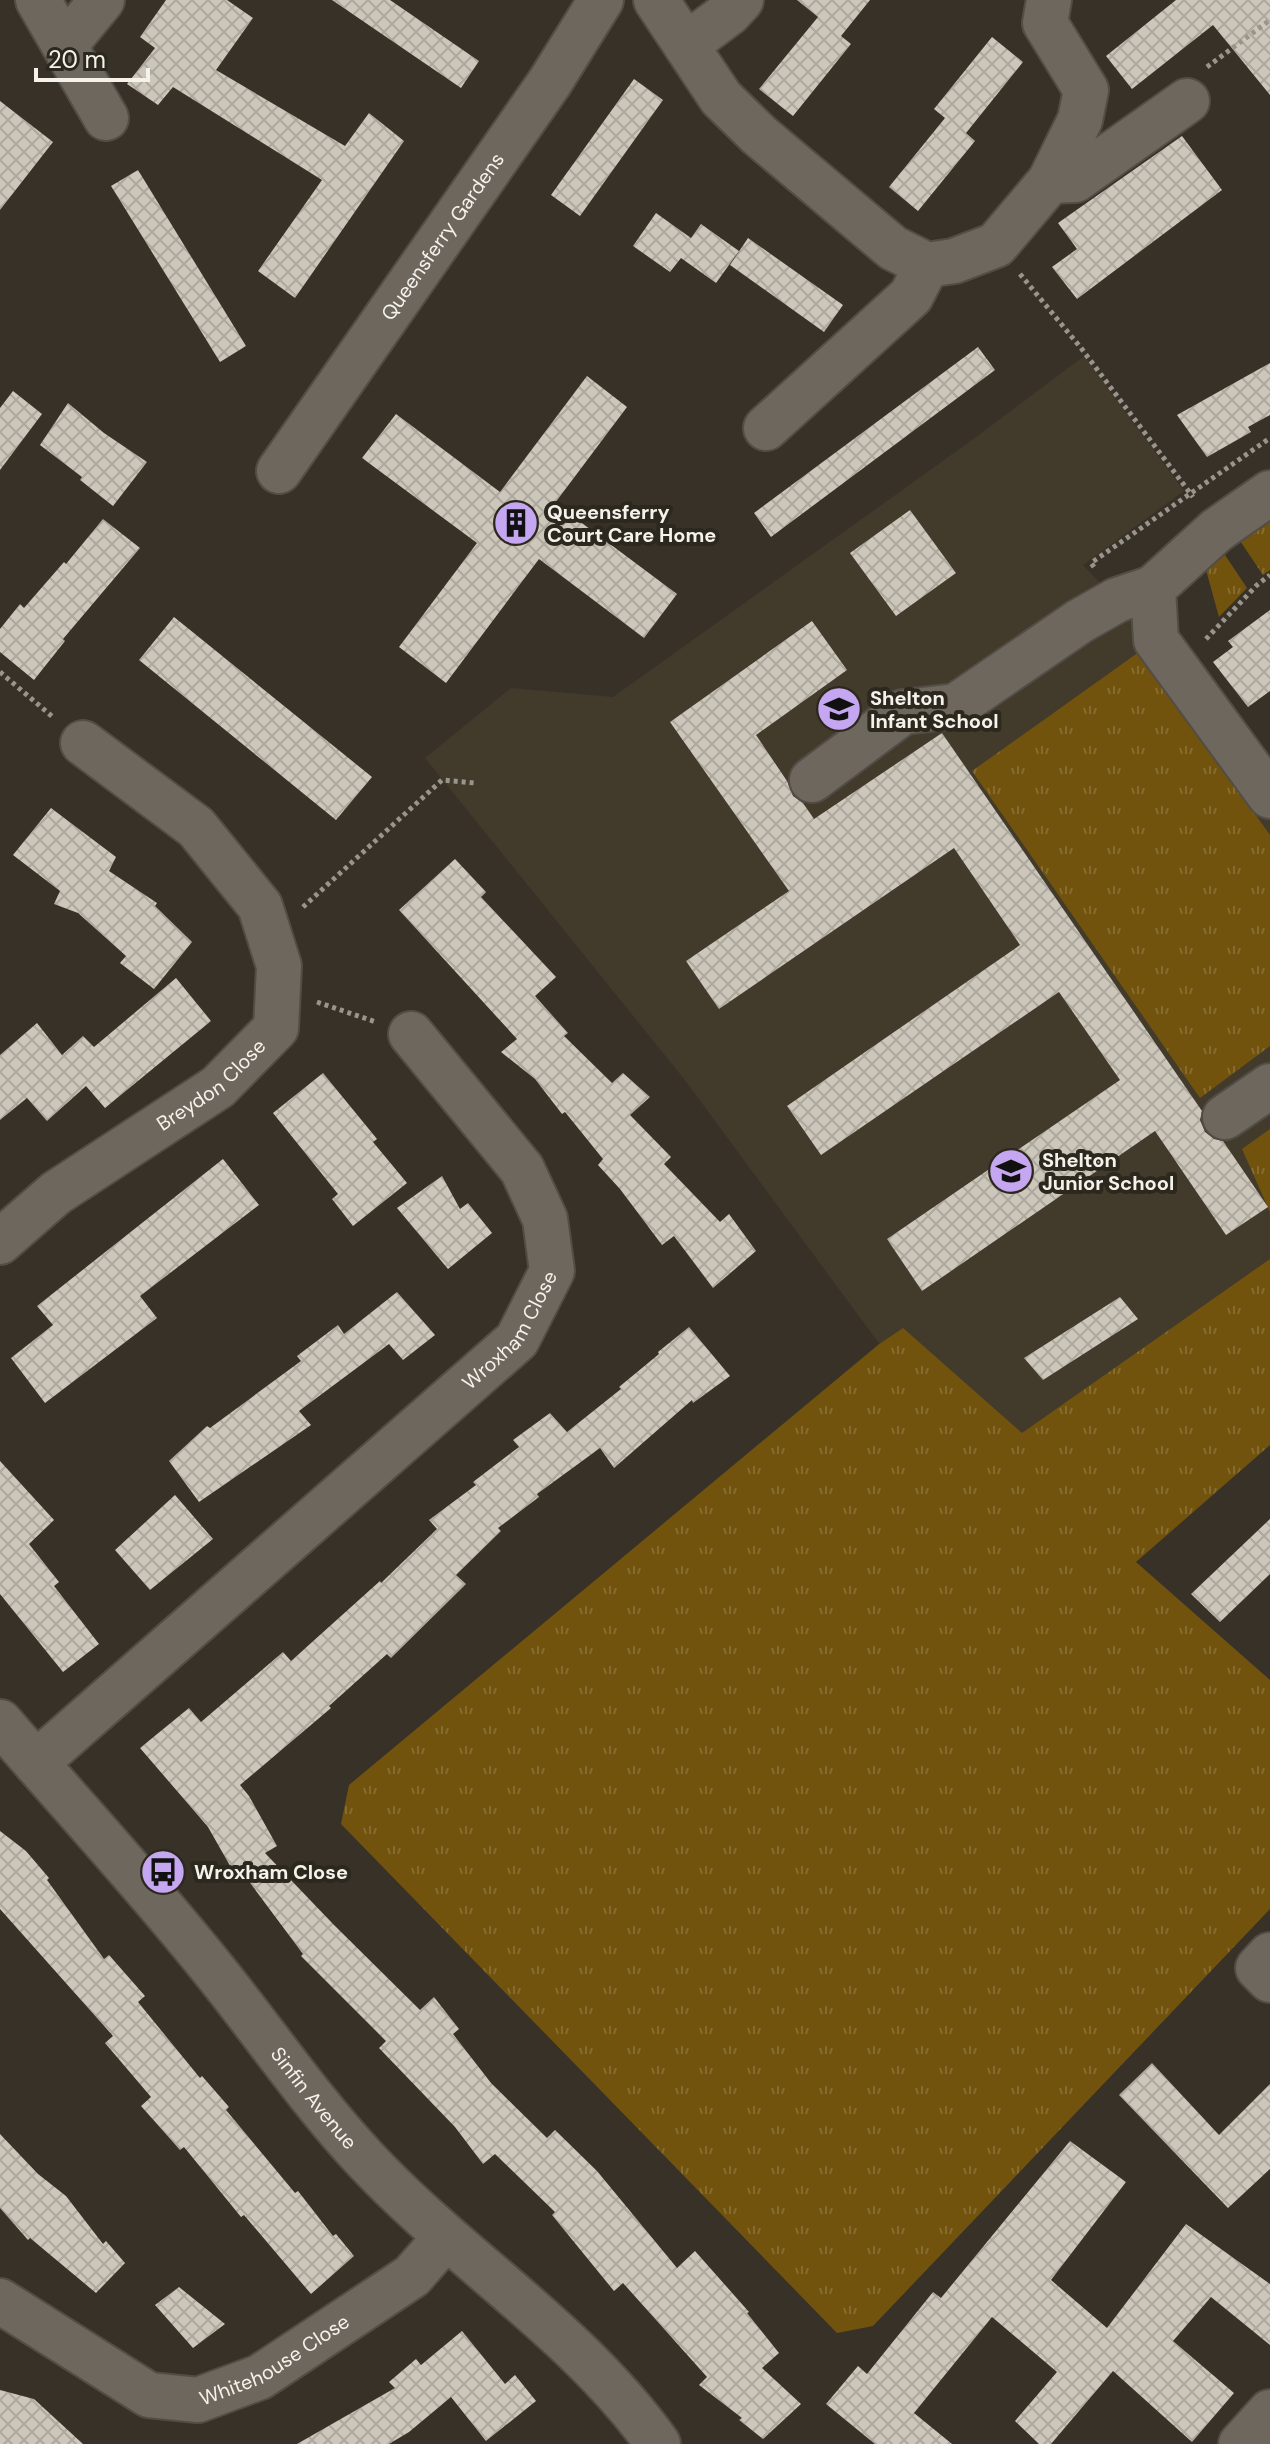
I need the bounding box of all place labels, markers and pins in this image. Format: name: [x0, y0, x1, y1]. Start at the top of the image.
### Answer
building icon: Queensferry Court Care Home: [492, 499, 540, 547]
place label: Queensferry Court Care Home: [547, 499, 716, 548]
school or university icon: Shelton Infant School: [815, 685, 863, 733]
place label: Shelton Infant School: [870, 685, 999, 734]
school or university icon: Shelton Junior School: [987, 1147, 1035, 1195]
place label: Shelton Junior School: [1042, 1147, 1174, 1196]
bus stop icon: Wroxham Close: [139, 1848, 187, 1896]
place label: Wroxham Close: [194, 1859, 348, 1885]

